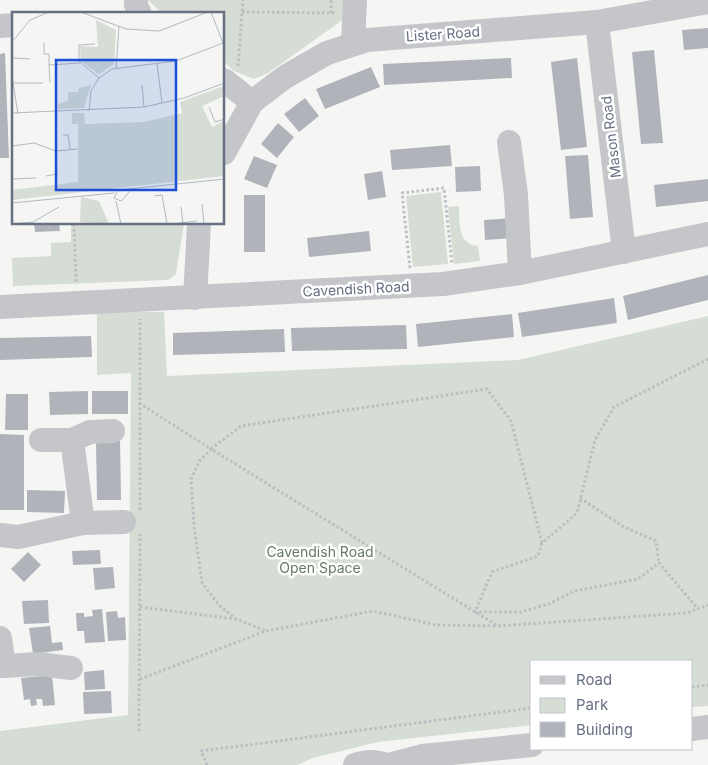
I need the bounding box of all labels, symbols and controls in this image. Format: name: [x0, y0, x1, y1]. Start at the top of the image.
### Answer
inset map: [12, 12, 225, 225]
street label: Lister Road: [405, 22, 481, 45]
street label: Mason Road: [597, 95, 624, 179]
street label: Cavendish Road: [302, 277, 410, 300]
park label: Cavendish Road Open Space: [266, 543, 374, 576]
legend: [530, 660, 693, 750]
text: Road: [576, 670, 612, 689]
text: Park: [576, 695, 609, 714]
text: Building: [576, 720, 633, 739]

